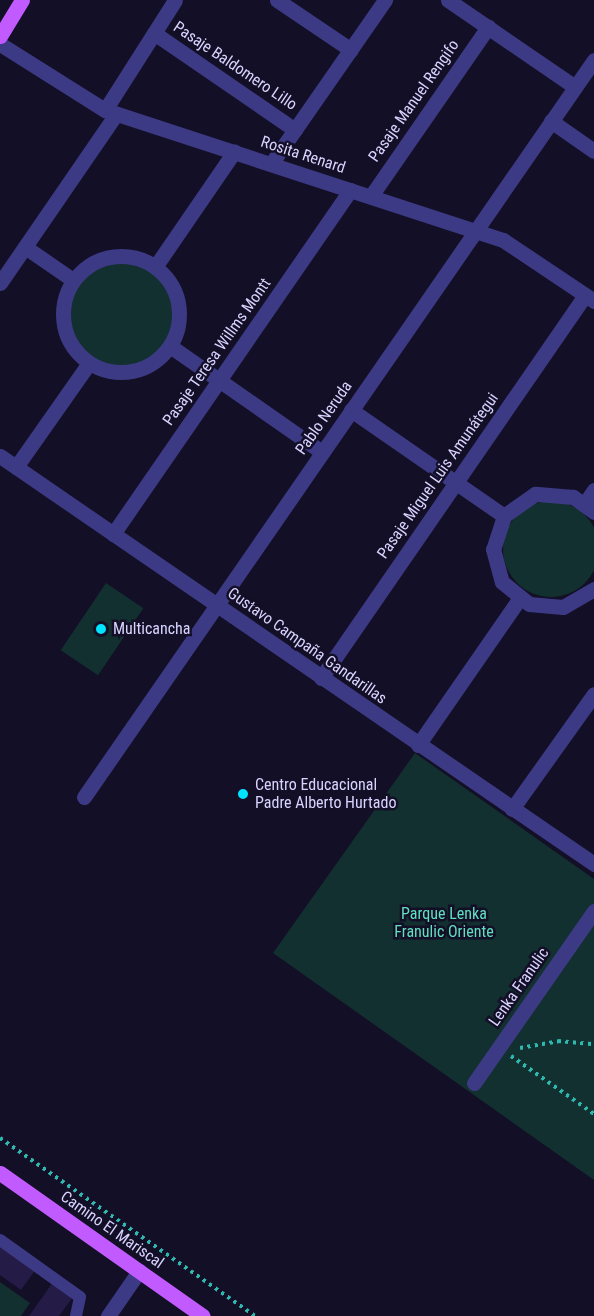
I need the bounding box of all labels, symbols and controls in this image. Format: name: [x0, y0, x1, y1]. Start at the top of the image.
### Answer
street label: Pasaje Baldomero Lillo: [170, 18, 300, 114]
street label: Pasaje Manuel Rengifo: [365, 36, 463, 166]
street label: Rosita Renard: [258, 132, 348, 178]
street label: Pasaje Teresa Willms Montt: [159, 275, 275, 429]
street label: Pablo Neruda: [292, 378, 356, 458]
street label: Pasaje Miguel Luis Amunátegui: [373, 389, 503, 563]
street label: Gustavo Campaña Gandarillas: [224, 584, 390, 708]
place label: Multicancha: [113, 619, 190, 639]
marker: Multicancha: [94, 622, 108, 636]
place label: Centro Educacional Padre Alberto Hurtado: [255, 775, 396, 813]
marker: Centro Educacional Padre Alberto Hurtado: [236, 787, 250, 801]
park label: Parque Lenka Franulic Oriente: [394, 904, 494, 942]
street label: Lenka Franulic: [485, 944, 553, 1030]
street label: Camino El Mariscal: [57, 1187, 167, 1273]

